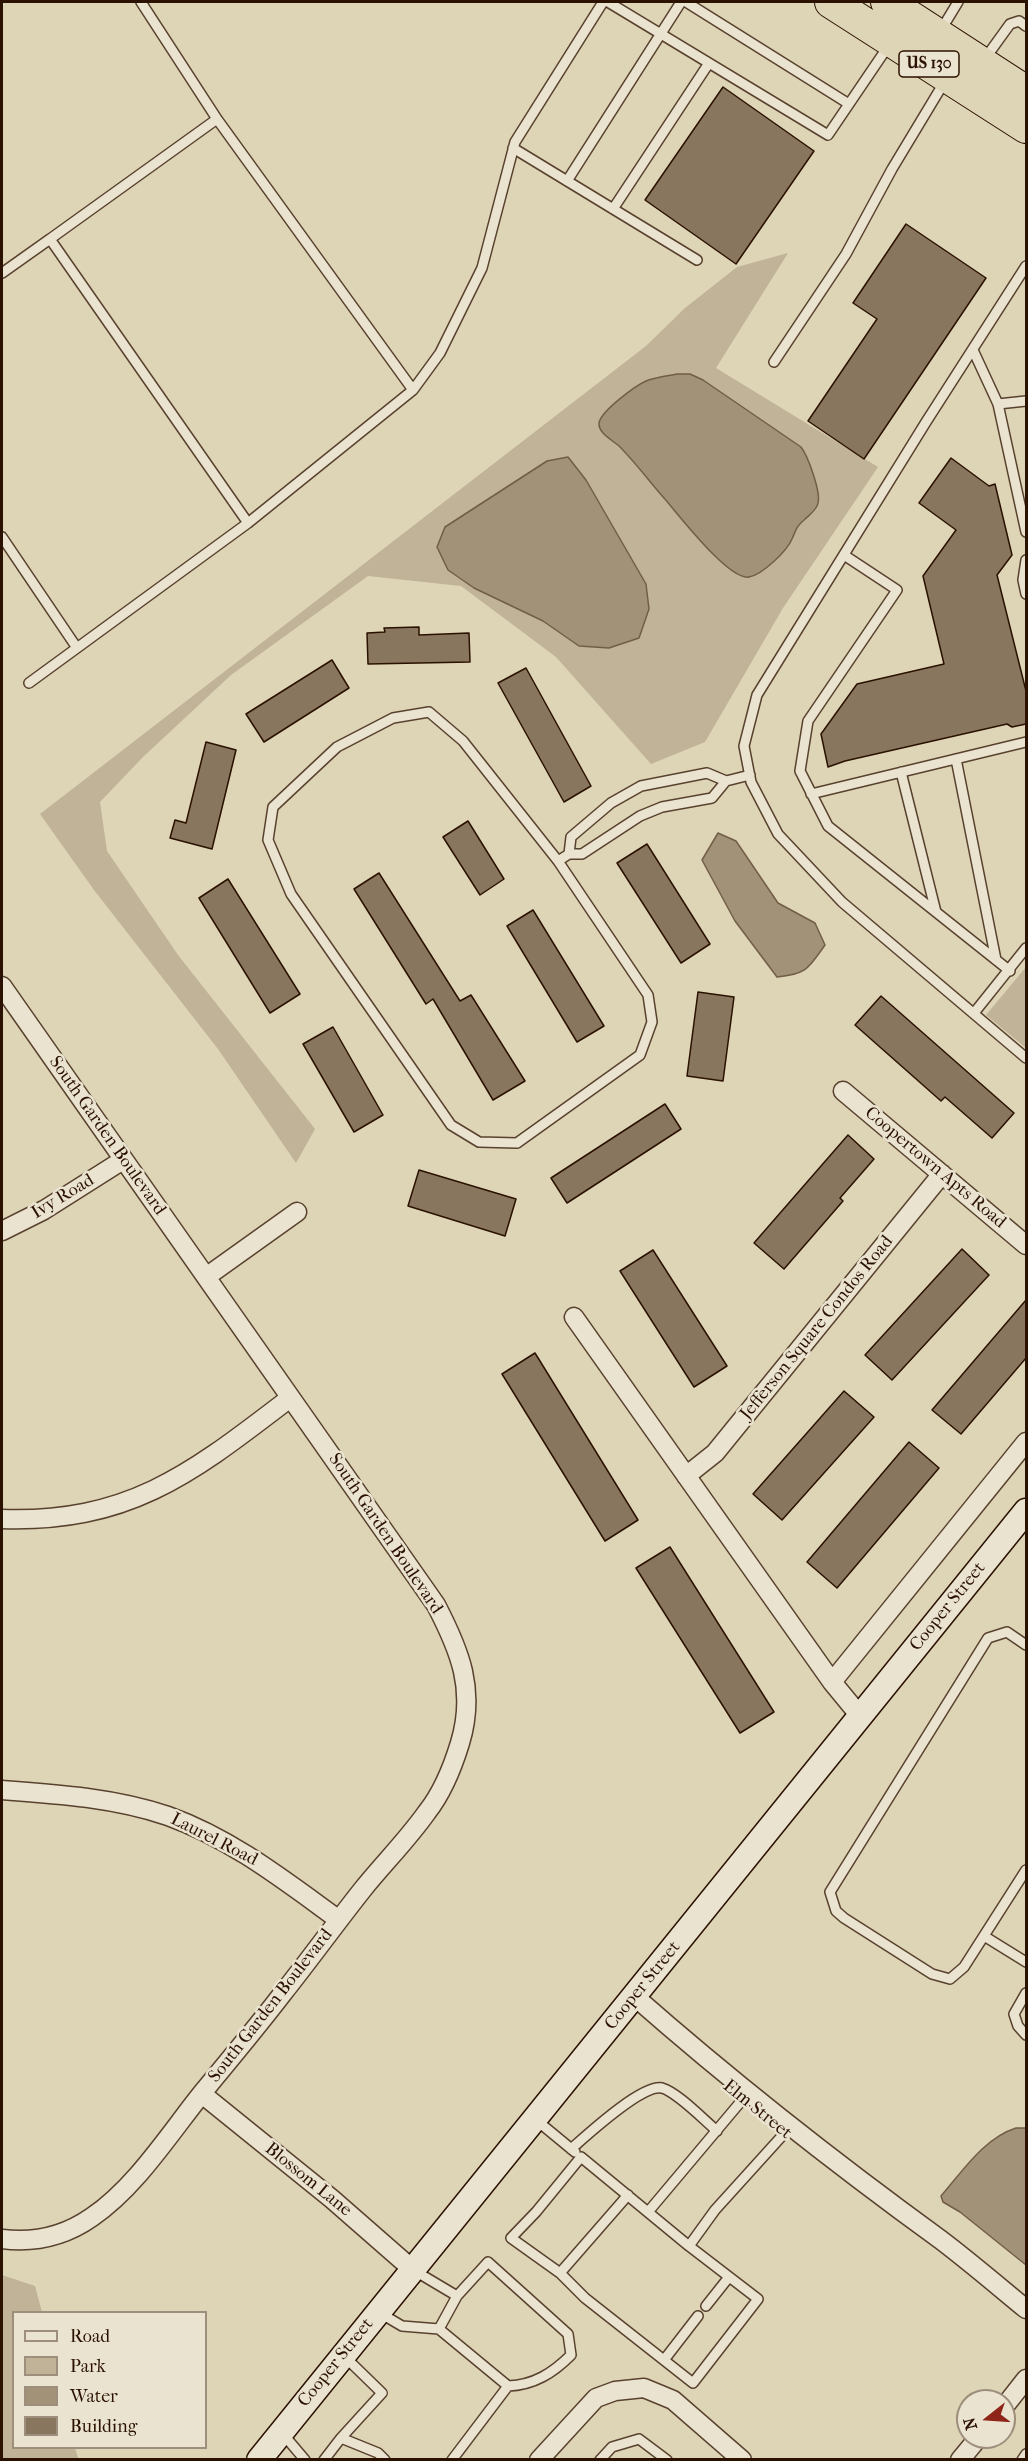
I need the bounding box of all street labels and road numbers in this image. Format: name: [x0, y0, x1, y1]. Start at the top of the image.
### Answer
road number: US 130: [899, 51, 959, 77]
street label: South Garden Boulevard: [44, 1052, 170, 1220]
street label: Coopertown Apts Road: [860, 1102, 1010, 1234]
street label: Ivy Road: [28, 1170, 98, 1224]
street label: Jefferson Square Condos Road: [736, 1231, 898, 1425]
street label: South Garden Boulevard: [323, 1450, 447, 1618]
street label: Cooper Street: [906, 1558, 990, 1656]
street label: Laurel Road: [167, 1809, 261, 1871]
street label: South Garden Boulevard: [204, 1925, 338, 2087]
street label: Cooper Street: [601, 1937, 685, 2035]
street label: Elm Street: [718, 2076, 796, 2144]
street label: Blossom Lane: [260, 2138, 356, 2222]
street label: Cooper Street: [294, 2314, 378, 2412]

